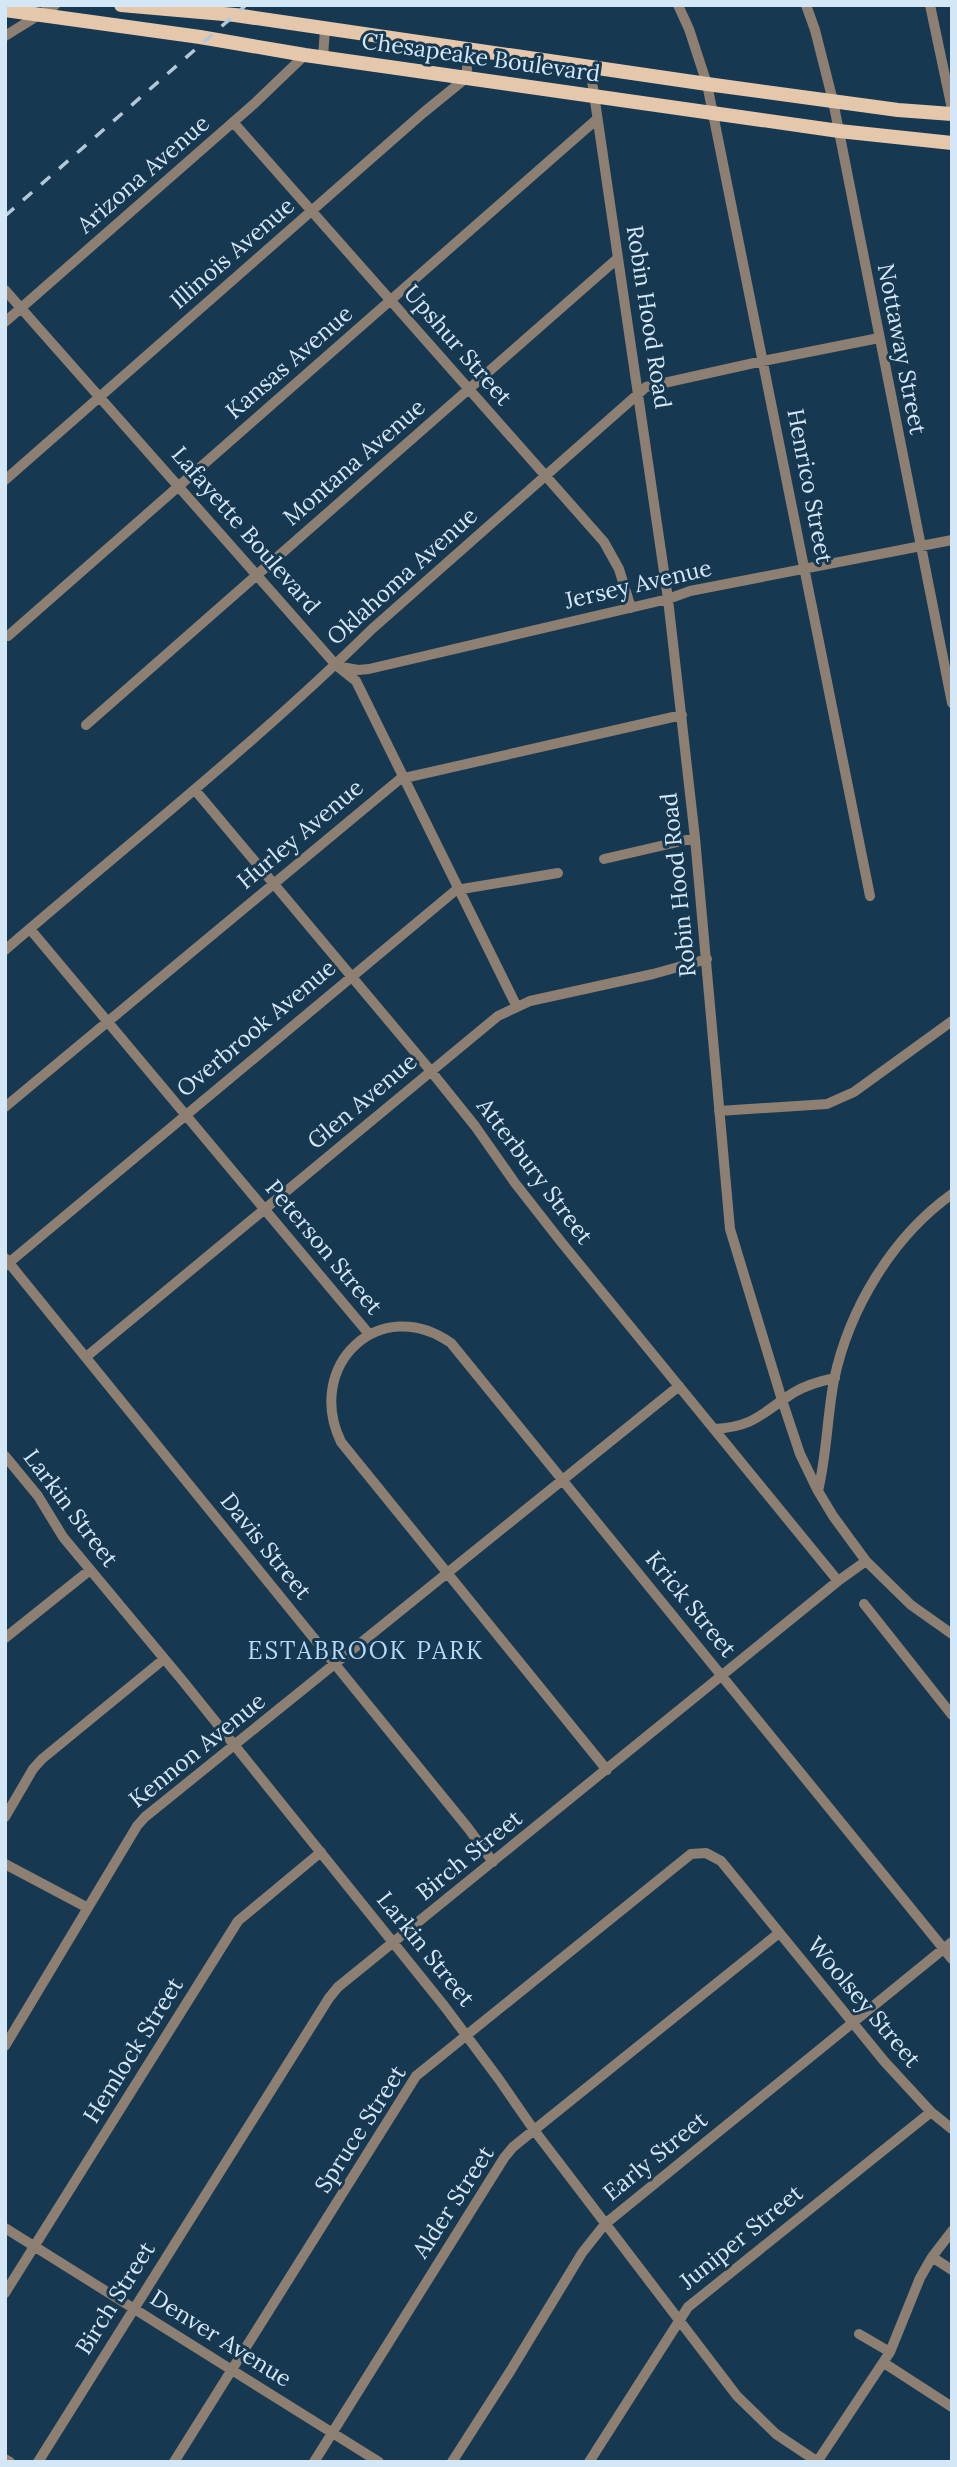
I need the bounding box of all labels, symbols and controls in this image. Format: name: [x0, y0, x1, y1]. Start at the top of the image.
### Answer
street label: Chesapeake Boulevard: [360, 25, 602, 88]
street label: Arizona Avenue: [70, 108, 215, 240]
street label: Illinois Avenue: [164, 191, 300, 315]
street label: Robin Hood Road: [621, 223, 678, 411]
street label: Nottaway Street: [872, 261, 933, 437]
street label: Upshur Street: [398, 278, 519, 411]
street label: Kansas Avenue: [219, 299, 358, 425]
street label: Montana Avenue: [277, 392, 431, 531]
street label: Henrico Street: [781, 406, 840, 566]
street label: Lafayette Boulevard: [166, 440, 327, 620]
street label: Oklahoma Avenue: [320, 500, 483, 651]
street label: Jersey Avenue: [561, 553, 714, 615]
street label: Hurley Avenue: [231, 772, 369, 895]
street label: Robin Hood Road: [653, 791, 702, 979]
street label: Overbrook Avenue: [170, 953, 341, 1103]
street label: Glen Avenue: [301, 1046, 422, 1155]
street label: Atterbury Street: [470, 1091, 600, 1250]
street label: Peterson Street: [260, 1174, 389, 1320]
street label: Larkin Street: [18, 1443, 125, 1572]
street label: Davis Street: [215, 1487, 318, 1605]
street label: Krick Street: [640, 1545, 743, 1663]
district label: ESTABROOK PARK: [248, 1635, 484, 1666]
street label: Kennon Avenue: [123, 1686, 271, 1814]
street label: Birch Street: [410, 1803, 527, 1906]
street label: Larkin Street: [371, 1885, 482, 2012]
street label: Woolsey Street: [801, 1930, 927, 2073]
street label: Hemlock Street: [76, 1972, 189, 2128]
street label: Spruce Street: [308, 2059, 412, 2198]
street label: Early Street: [597, 2105, 713, 2206]
street label: Alder Street: [405, 2140, 500, 2264]
street label: Juniper Street: [672, 2178, 808, 2296]
street label: Birch Street: [68, 2236, 161, 2360]
street label: Denver Avenue: [145, 2283, 297, 2393]

